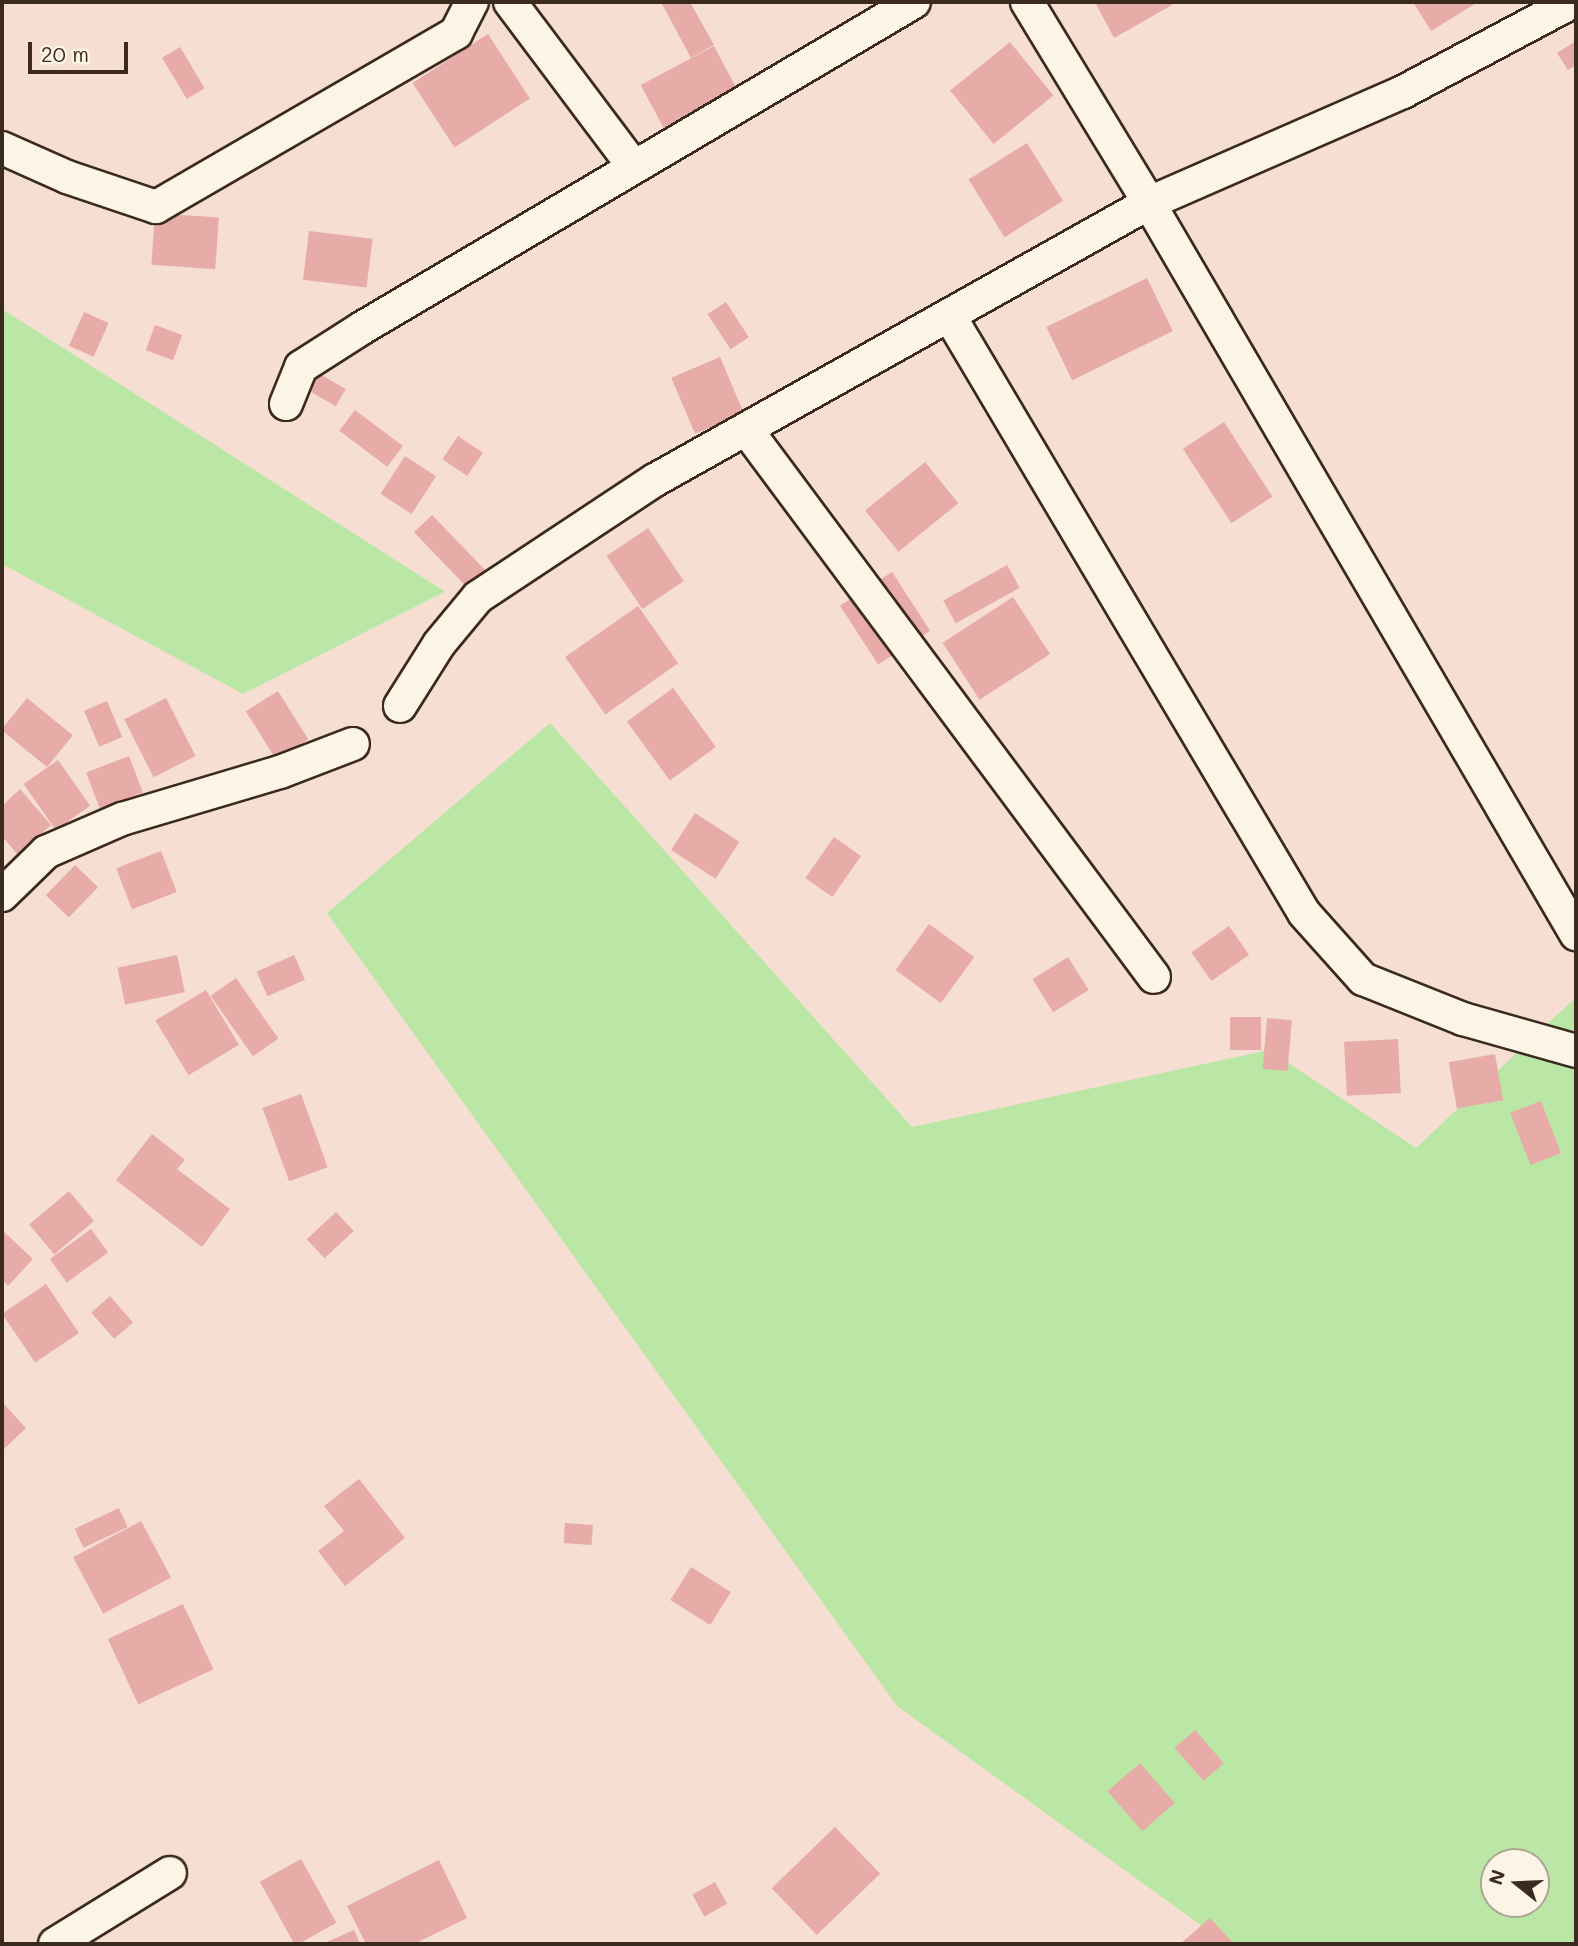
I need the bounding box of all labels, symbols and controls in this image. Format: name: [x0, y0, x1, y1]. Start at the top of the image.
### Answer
scale bar: [32, 28, 131, 72]
text: 20 m: [41, 40, 89, 67]
north arrow: [1480, 1848, 1550, 1918]
text: N: [1482, 1866, 1511, 1888]

